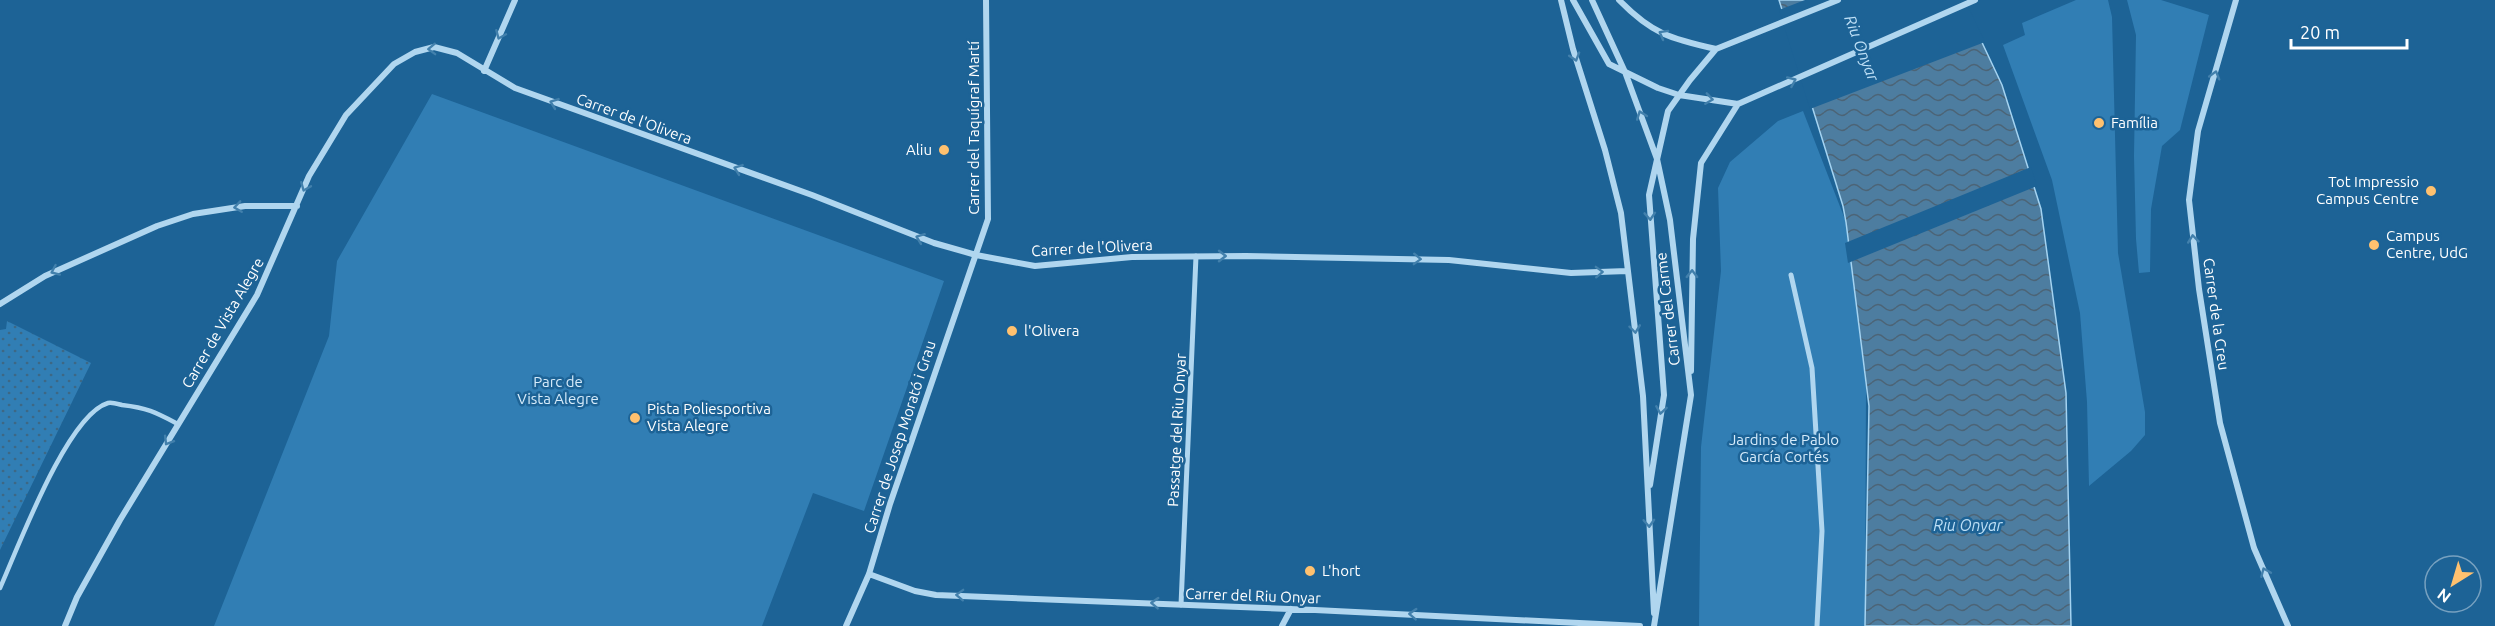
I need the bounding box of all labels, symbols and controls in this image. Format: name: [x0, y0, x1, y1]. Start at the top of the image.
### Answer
water label: Riu Onyar: [1841, 12, 1883, 84]
scale bar: [2291, 12, 2406, 50]
text: 20 m: [2300, 22, 2340, 42]
one-way arrow: [495, 29, 507, 40]
one-way arrow: [1659, 30, 1669, 41]
street label: Carrer del Taquígraf Martí: [965, 41, 982, 215]
one-way arrow: [427, 43, 436, 56]
one-way arrow: [1568, 51, 1580, 62]
one-way arrow: [2208, 70, 2220, 81]
one-way arrow: [1785, 76, 1796, 88]
street label: Carrer de l'Olivera: [574, 90, 694, 147]
one-way arrow: [1704, 93, 1713, 105]
one-way arrow: [549, 97, 560, 110]
one-way arrow: [1636, 111, 1649, 121]
place label: Família: [2111, 114, 2158, 131]
marker: Família: [2092, 116, 2106, 130]
place label: Aliu: [906, 141, 932, 158]
marker: Aliu: [937, 143, 951, 157]
one-way arrow: [733, 163, 744, 176]
place label: Tot Impressio Campus Centre: [2316, 173, 2419, 207]
one-way arrow: [300, 180, 312, 191]
marker: Tot Impressio Campus Centre: [2424, 184, 2438, 198]
one-way arrow: [234, 201, 243, 213]
one-way arrow: [1643, 212, 1656, 221]
place label: Campus Centre, UdG: [2386, 227, 2468, 261]
one-way arrow: [915, 232, 926, 245]
one-way arrow: [2187, 234, 2200, 244]
street label: Carrer de l'Olivera: [1031, 236, 1153, 259]
marker: Campus Centre, UdG: [2367, 238, 2381, 252]
one-way arrow: [1217, 250, 1226, 262]
street label: Carrer del Carme: [1652, 251, 1683, 367]
one-way arrow: [1412, 253, 1421, 265]
street label: Carrer de Vista Alegre: [178, 254, 267, 391]
street label: Carrer de la Creu: [2200, 257, 2233, 371]
one-way arrow: [51, 264, 62, 276]
one-way arrow: [1594, 266, 1603, 278]
one-way arrow: [1686, 269, 1699, 278]
place label: l'Olivera: [1024, 322, 1080, 339]
marker: l'Olivera: [1005, 324, 1019, 338]
one-way arrow: [1628, 324, 1640, 333]
street label: Carrer de Josep Morató i Grau: [860, 338, 939, 535]
street label: Passatge del Riu Onyar: [1164, 353, 1189, 507]
park label: Parc de Vista Alegre: [517, 373, 599, 407]
place label: Pista Poliesportiva Vista Alegre: [647, 400, 771, 434]
one-way arrow: [1656, 406, 1668, 415]
marker: Pista Poliesportiva Vista Alegre: [628, 411, 642, 425]
park label: Jardins de Pablo García Cortés: [1729, 431, 1839, 465]
one-way arrow: [164, 435, 176, 445]
water label: Riu Onyar: [1933, 516, 2004, 534]
one-way arrow: [1642, 519, 1655, 528]
north arrow: [2423, 554, 2483, 614]
place label: L'hort: [1322, 562, 1361, 579]
marker: L'hort: [1303, 564, 1317, 578]
one-way arrow: [2260, 568, 2272, 579]
street label: Carrer del Riu Onyar: [1185, 585, 1321, 606]
text: N: [2434, 585, 2454, 607]
one-way arrow: [955, 589, 964, 602]
one-way arrow: [1150, 597, 1159, 610]
one-way arrow: [1408, 608, 1417, 621]

